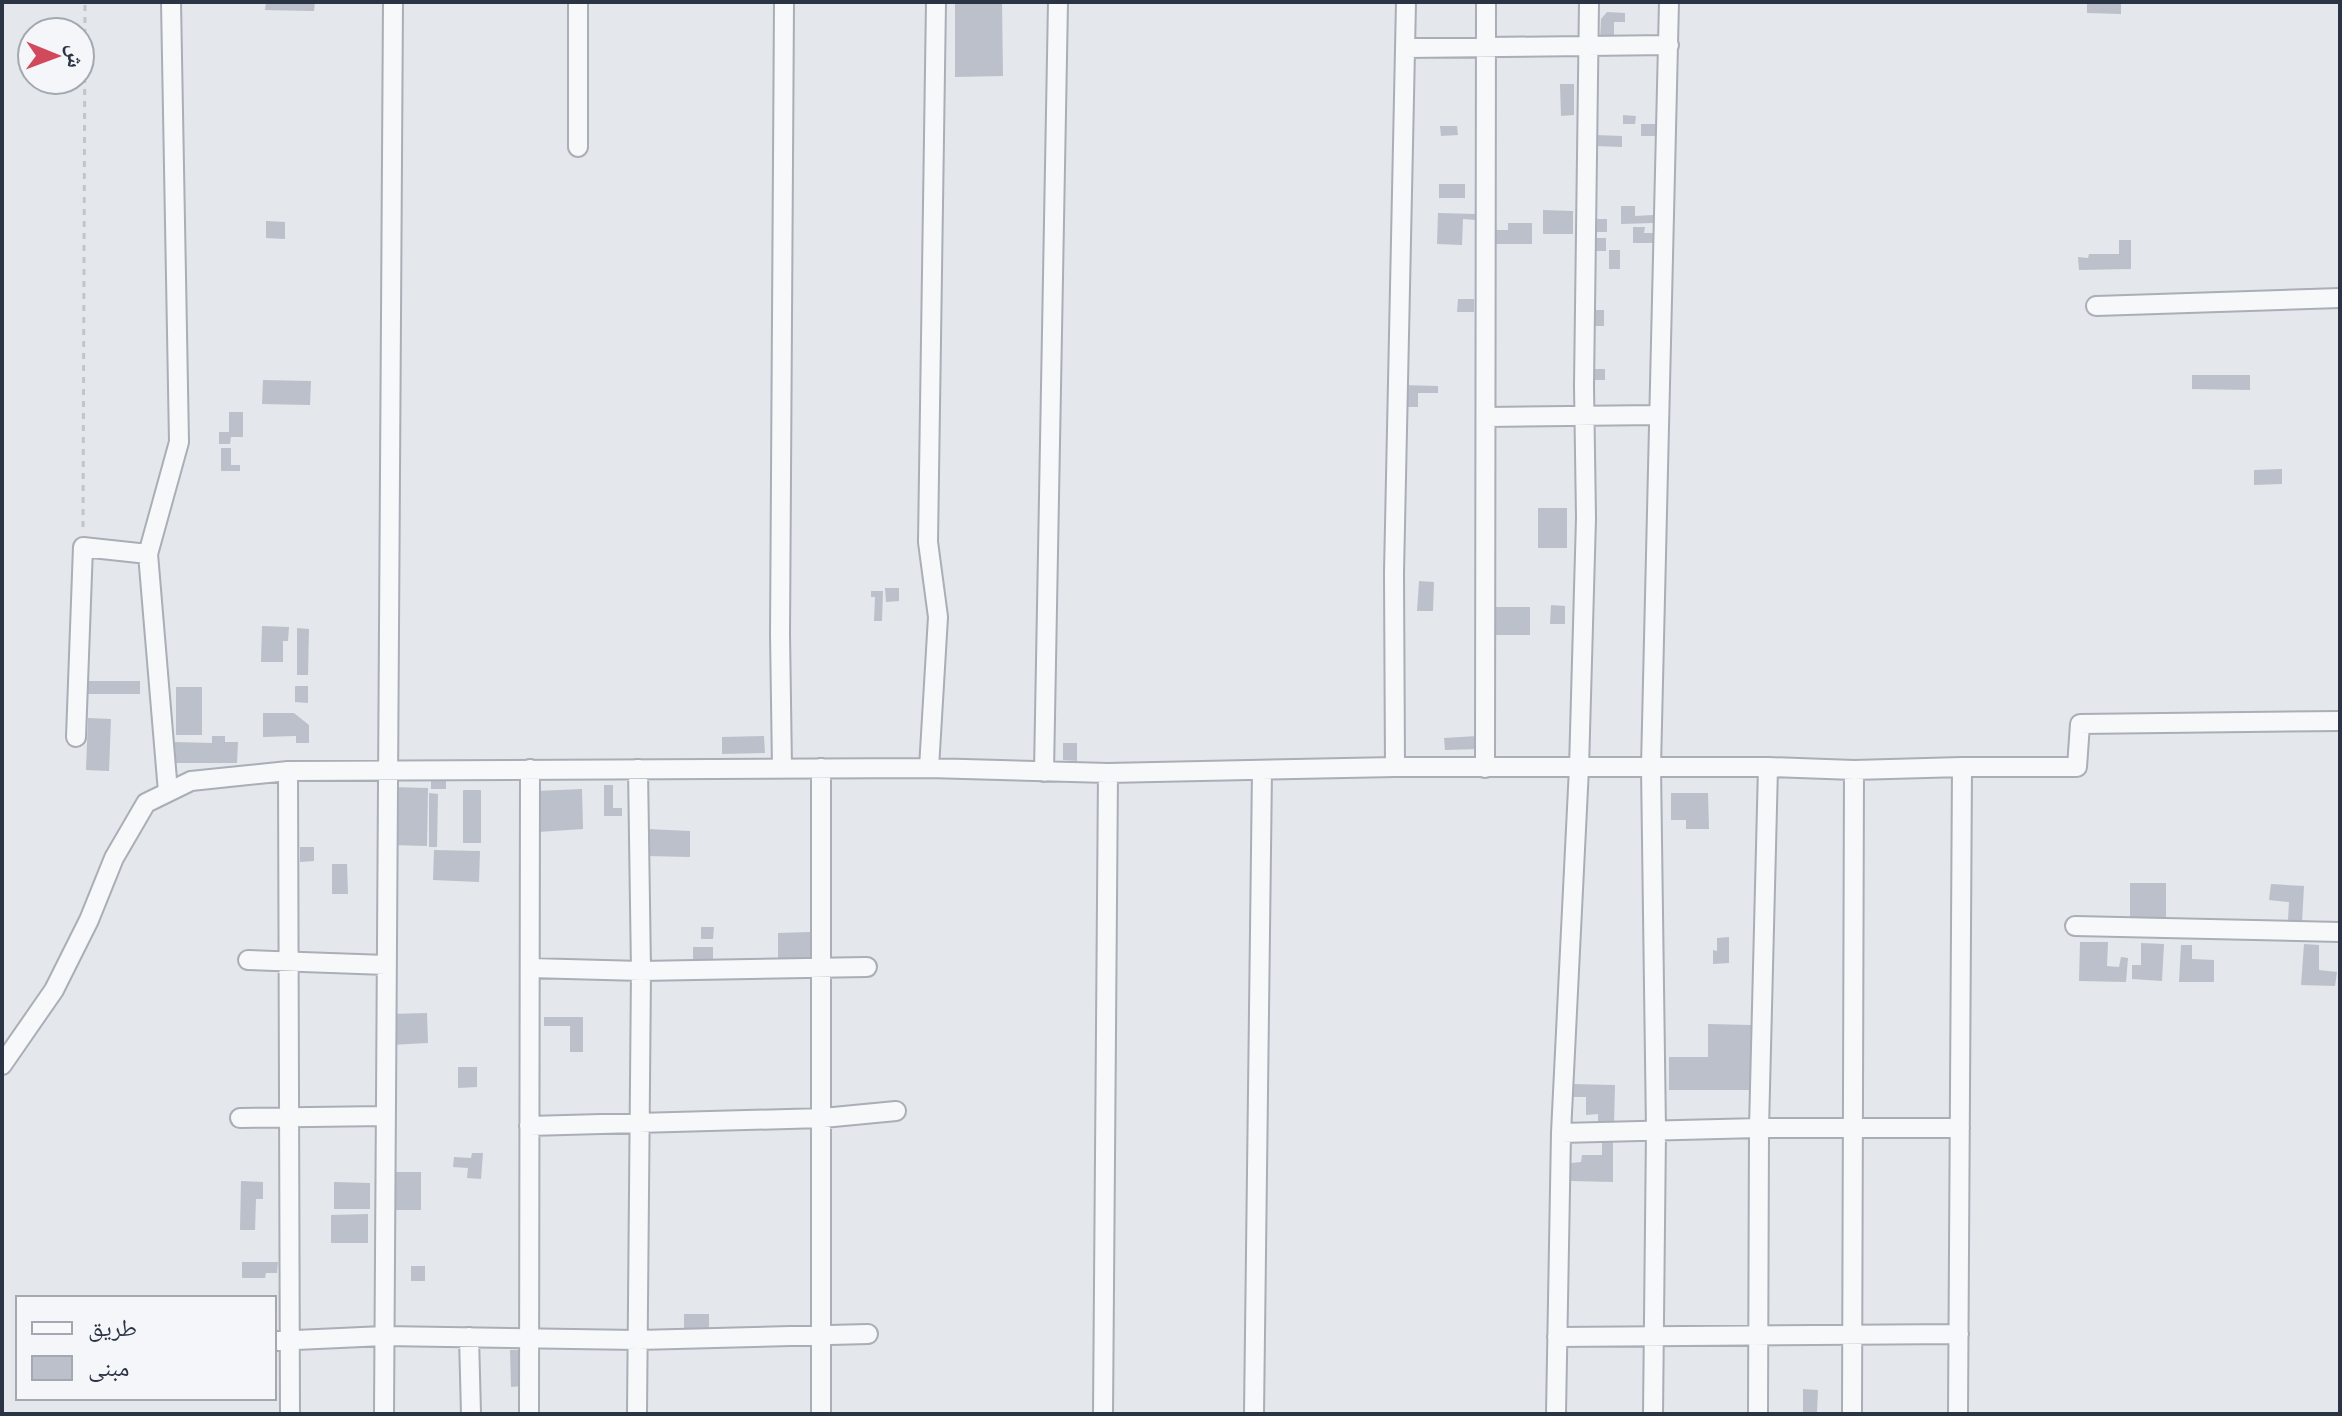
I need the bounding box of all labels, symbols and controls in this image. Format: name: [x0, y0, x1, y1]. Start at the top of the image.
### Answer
north arrow: [16, 16, 96, 96]
text: ش: [61, 44, 88, 68]
legend: [16, 1296, 276, 1400]
text: طريق: [88, 1314, 137, 1343]
text: مبنى: [88, 1354, 129, 1383]

